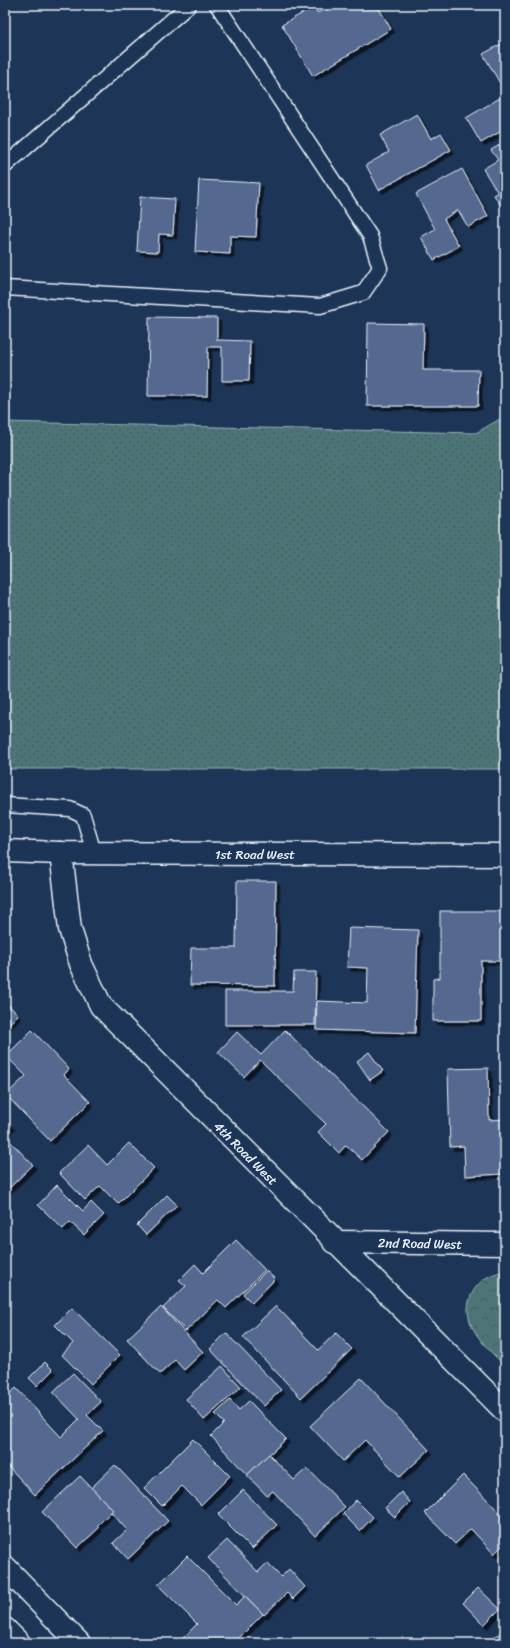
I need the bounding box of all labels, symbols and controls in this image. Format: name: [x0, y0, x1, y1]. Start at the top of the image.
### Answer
street label: 1st Road West: [215, 843, 295, 866]
street label: 4th Road West: [208, 1116, 283, 1191]
street label: 2nd Road West: [378, 1231, 463, 1256]

